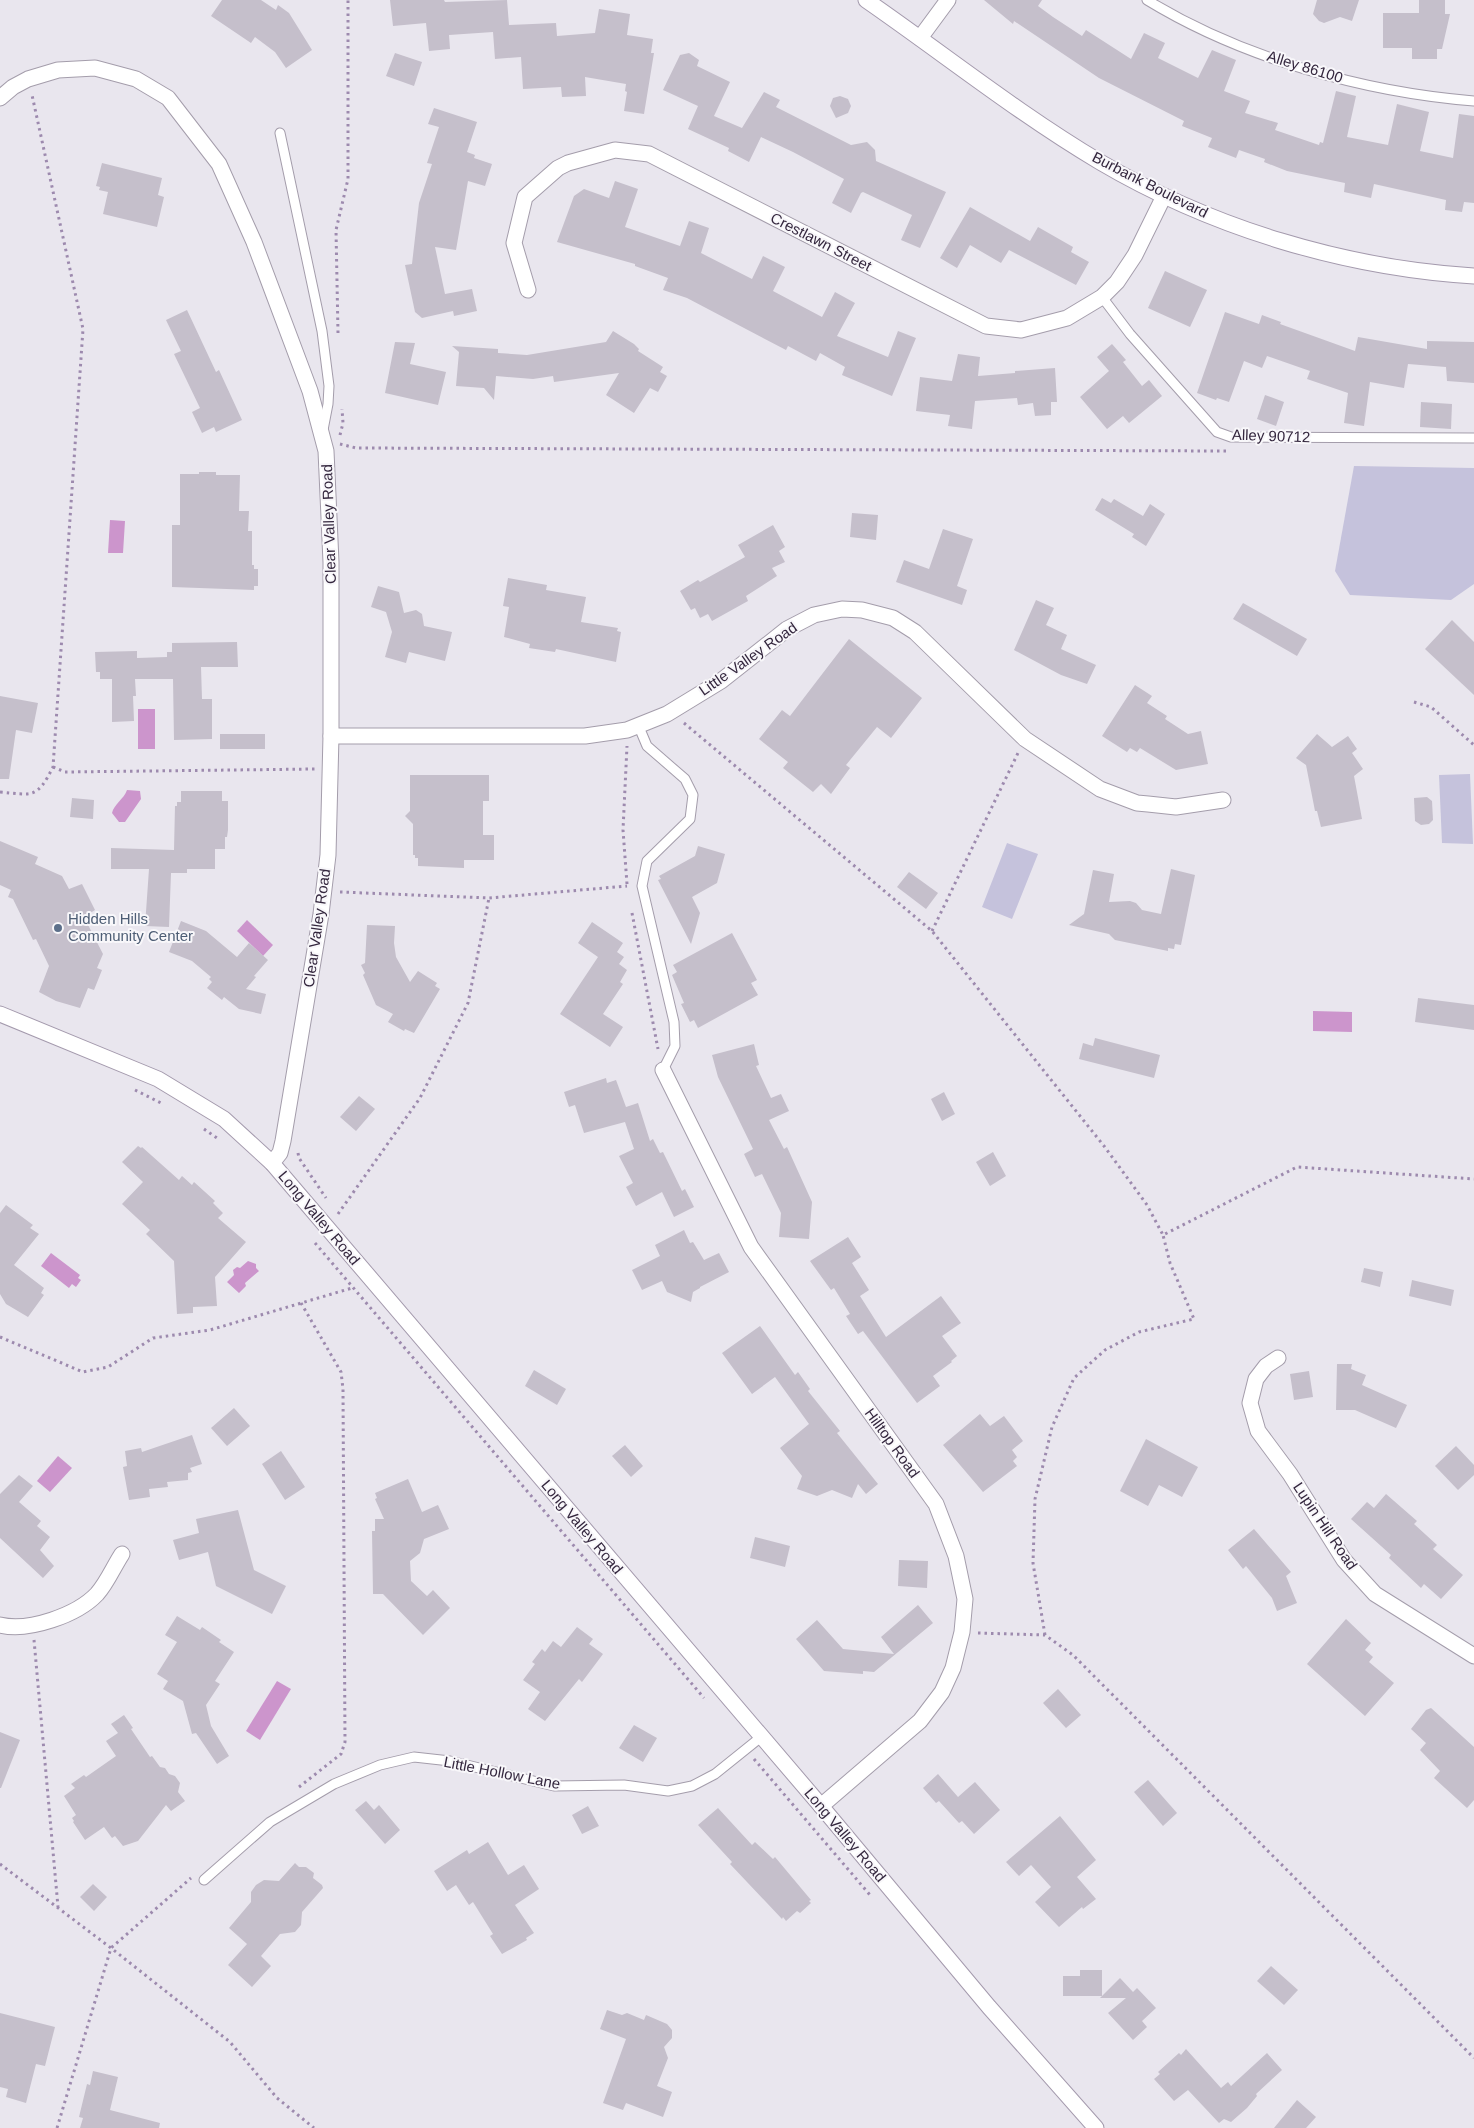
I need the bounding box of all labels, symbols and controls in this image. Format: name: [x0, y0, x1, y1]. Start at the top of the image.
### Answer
street label: Alley 86100: [1265, 47, 1345, 86]
street label: Burbank Boulevard: [1090, 148, 1211, 221]
street label: Crestlawn Street: [768, 209, 875, 275]
street label: Alley 90712: [1232, 426, 1310, 445]
street label: Clear Valley Road: [318, 464, 339, 584]
street label: Little Valley Road: [695, 618, 800, 699]
street label: Clear Valley Road: [300, 867, 333, 988]
place label: Hidden Hills Community Center: [68, 910, 193, 944]
marker: Hidden Hills Community Center: [52, 922, 64, 934]
street label: Long Valley Road: [275, 1167, 364, 1268]
street label: Hilltop Road: [862, 1405, 923, 1481]
street label: Long Valley Road: [538, 1476, 627, 1577]
street label: Lupin Hill Road: [1290, 1479, 1361, 1573]
street label: Little Hollow Lane: [442, 1753, 562, 1792]
street label: Long Valley Road: [801, 1784, 890, 1885]

